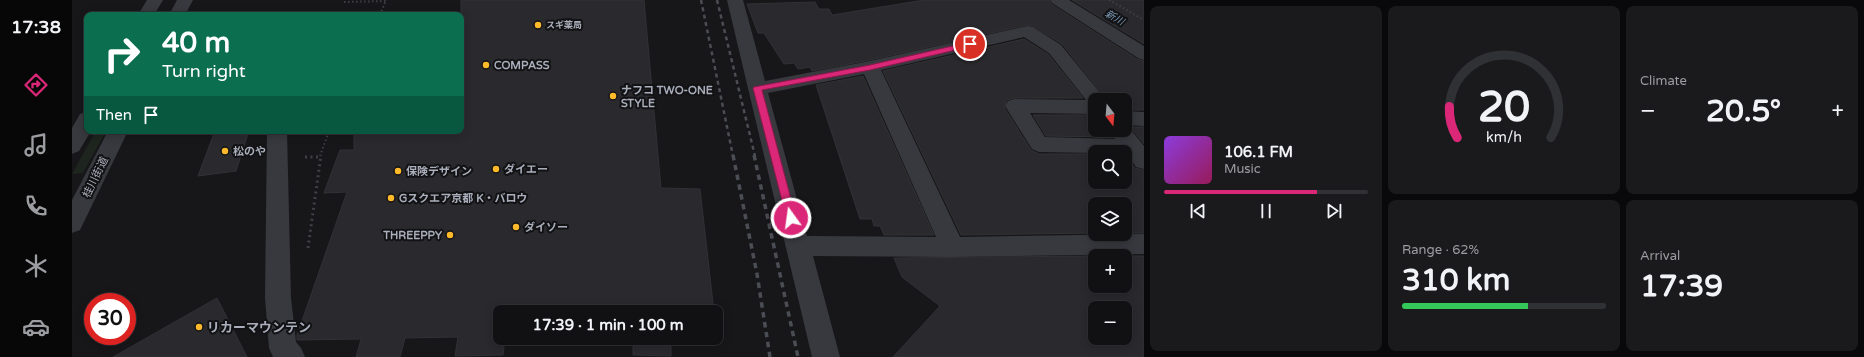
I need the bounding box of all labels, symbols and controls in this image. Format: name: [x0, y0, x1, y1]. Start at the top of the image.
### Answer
water label: 新川: [1103, 8, 1127, 29]
text: 17:38: [11, 16, 61, 38]
marker: スギ薬局: [533, 20, 543, 30]
place label: スギ薬局: [546, 20, 582, 31]
text: 40 m: [162, 26, 230, 60]
pin: [953, 27, 987, 61]
icon: right: [96, 28, 148, 80]
icon: arrive: [959, 33, 981, 55]
place label: COMPASS: [494, 59, 550, 72]
text: Turn right: [162, 60, 246, 82]
marker: COMPASS: [481, 60, 491, 70]
icon: directions: [22, 71, 50, 99]
text: Climate: [1640, 73, 1687, 89]
text: 20: [1478, 83, 1530, 133]
place label: ナフコ TWO-ONE STYLE: [621, 84, 713, 110]
marker: ナフコ TWO-ONE STYLE: [608, 91, 618, 101]
north arrow: [1088, 93, 1132, 137]
map controls: [1088, 93, 1132, 345]
text: 20.5°: [1706, 93, 1781, 130]
text: −: [1640, 98, 1656, 124]
text: +: [1832, 98, 1844, 124]
icon: arrive: [140, 104, 162, 126]
text: Then: [96, 106, 132, 124]
text: km/h: [1486, 129, 1522, 146]
icon: music: [22, 131, 50, 159]
text: 106.1 FM: [1224, 143, 1293, 161]
place label: 松のや: [233, 145, 266, 158]
button: search: [1088, 145, 1132, 189]
marker: 松のや: [220, 146, 230, 156]
street label: 桂川街道: [80, 155, 111, 200]
text: Music: [1224, 161, 1261, 177]
place label: ダイエー: [504, 163, 548, 176]
marker: ダイエー: [491, 164, 501, 174]
place label: 保険デザイン: [406, 165, 472, 178]
marker: 保険デザイン: [393, 166, 403, 176]
icon: phone: [22, 192, 50, 220]
place label: Gスクエア京都 K・バロウ: [399, 192, 528, 205]
marker: Gスクエア京都 K・バロウ: [386, 193, 396, 203]
position arrow: [770, 197, 812, 239]
button: layers: [1088, 197, 1132, 241]
icon: previous: [1187, 200, 1209, 222]
icon: pause: [1255, 200, 1277, 222]
icon: next: [1323, 200, 1345, 222]
place label: ダイソー: [524, 221, 568, 234]
marker: ダイソー: [511, 222, 521, 232]
place label: THREEPPY: [382, 229, 442, 242]
marker: THREEPPY: [445, 230, 455, 240]
text: Range · 62%: [1402, 242, 1479, 258]
text: Arrival: [1640, 248, 1680, 264]
button: +: [1088, 249, 1132, 293]
icon: climate: [22, 252, 50, 280]
text: 310 km: [1402, 262, 1510, 299]
text: 17:39: [1640, 268, 1723, 305]
speed limit sign: 30: [84, 293, 136, 345]
button: −: [1088, 301, 1132, 345]
icon: car: [22, 313, 50, 341]
text: 17:39 · 1 min · 100 m: [533, 316, 683, 334]
place label: リカーマウンテン: [207, 320, 311, 336]
marker: リカーマウンテン: [194, 322, 204, 332]

